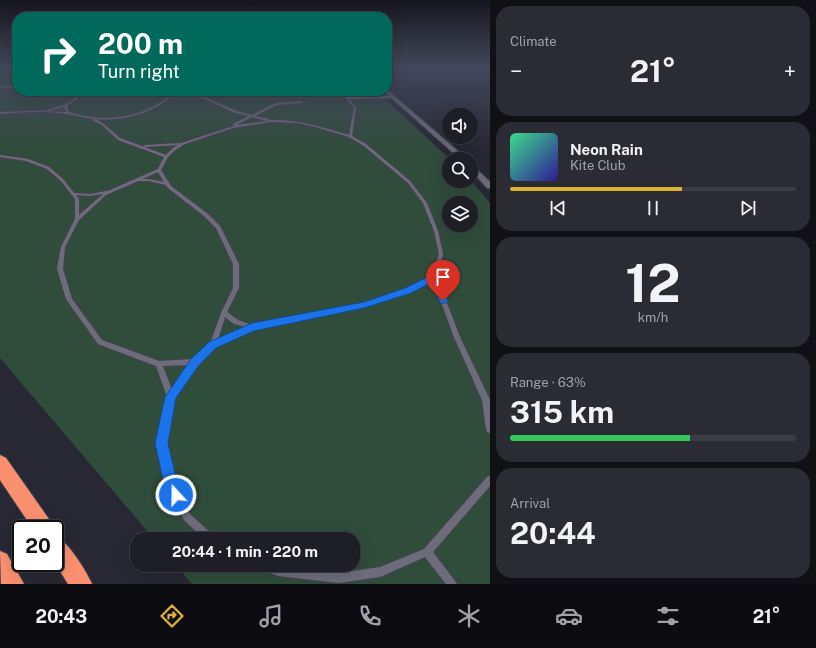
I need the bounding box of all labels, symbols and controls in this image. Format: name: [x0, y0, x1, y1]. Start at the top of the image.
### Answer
text: 200 m: [98, 27, 183, 60]
icon: right: [32, 28, 84, 80]
text: Climate: [510, 34, 557, 49]
text: 21°: [630, 53, 676, 89]
text: −: [510, 58, 522, 84]
text: +: [784, 58, 796, 84]
text: Turn right: [98, 61, 180, 82]
map controls: [442, 108, 478, 232]
button: sound: [442, 108, 478, 144]
text: Neon Rain: [570, 141, 643, 158]
button: search: [442, 152, 478, 188]
text: Kite Club: [570, 158, 625, 173]
button: layers: [442, 196, 478, 232]
icon: previous: [547, 197, 569, 219]
icon: pause: [642, 197, 664, 219]
icon: next: [737, 197, 759, 219]
text: 12: [625, 253, 681, 314]
pin: [426, 260, 460, 301]
icon: arrive: [432, 266, 454, 288]
text: km/h: [638, 310, 668, 325]
text: Range · 63%: [510, 375, 586, 390]
text: 315 km: [510, 394, 614, 430]
position arrow: [155, 474, 197, 516]
text: Arrival: [510, 496, 550, 511]
text: 20:44: [510, 515, 596, 551]
speed limit sign: 20: [12, 520, 64, 572]
text: 20:44 · 1 min · 220 m: [172, 543, 318, 560]
icon: directions: [158, 602, 186, 630]
icon: music: [257, 602, 285, 630]
icon: phone: [356, 602, 384, 630]
icon: climate: [455, 602, 483, 630]
icon: car: [555, 602, 583, 630]
icon: filters: [654, 602, 682, 630]
text: 20:43: [36, 606, 87, 627]
text: 21°: [753, 606, 780, 627]

